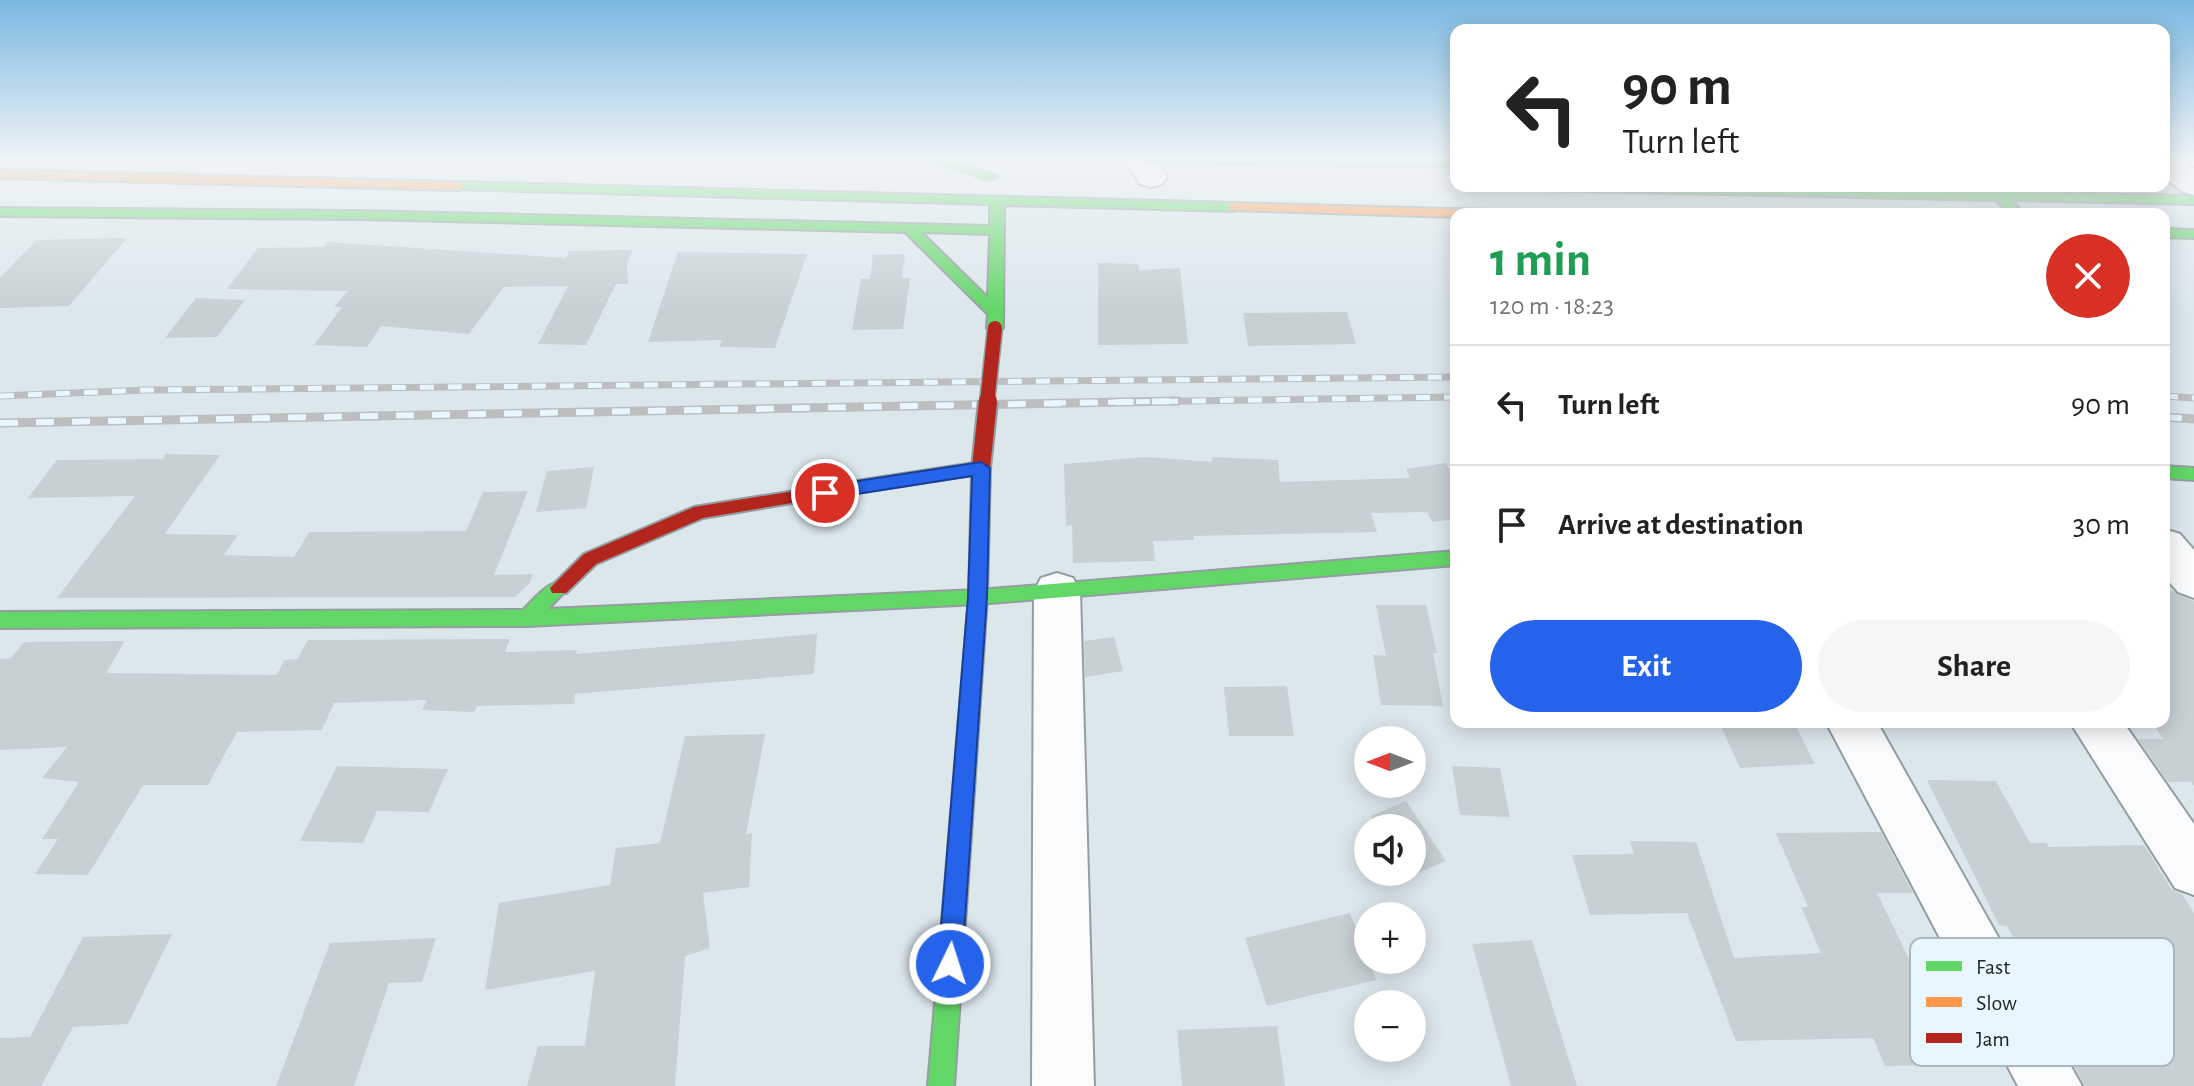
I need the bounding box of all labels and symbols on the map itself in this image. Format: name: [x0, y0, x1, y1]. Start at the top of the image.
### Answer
pin: [791, 459, 859, 527]
north arrow: [1354, 726, 1426, 798]
position arrow: [908, 922, 992, 1006]
legend: [1910, 938, 2174, 1066]
text: Fast: [1976, 956, 2010, 978]
text: Slow: [1976, 992, 2017, 1014]
text: Jam: [1976, 1028, 2010, 1050]

